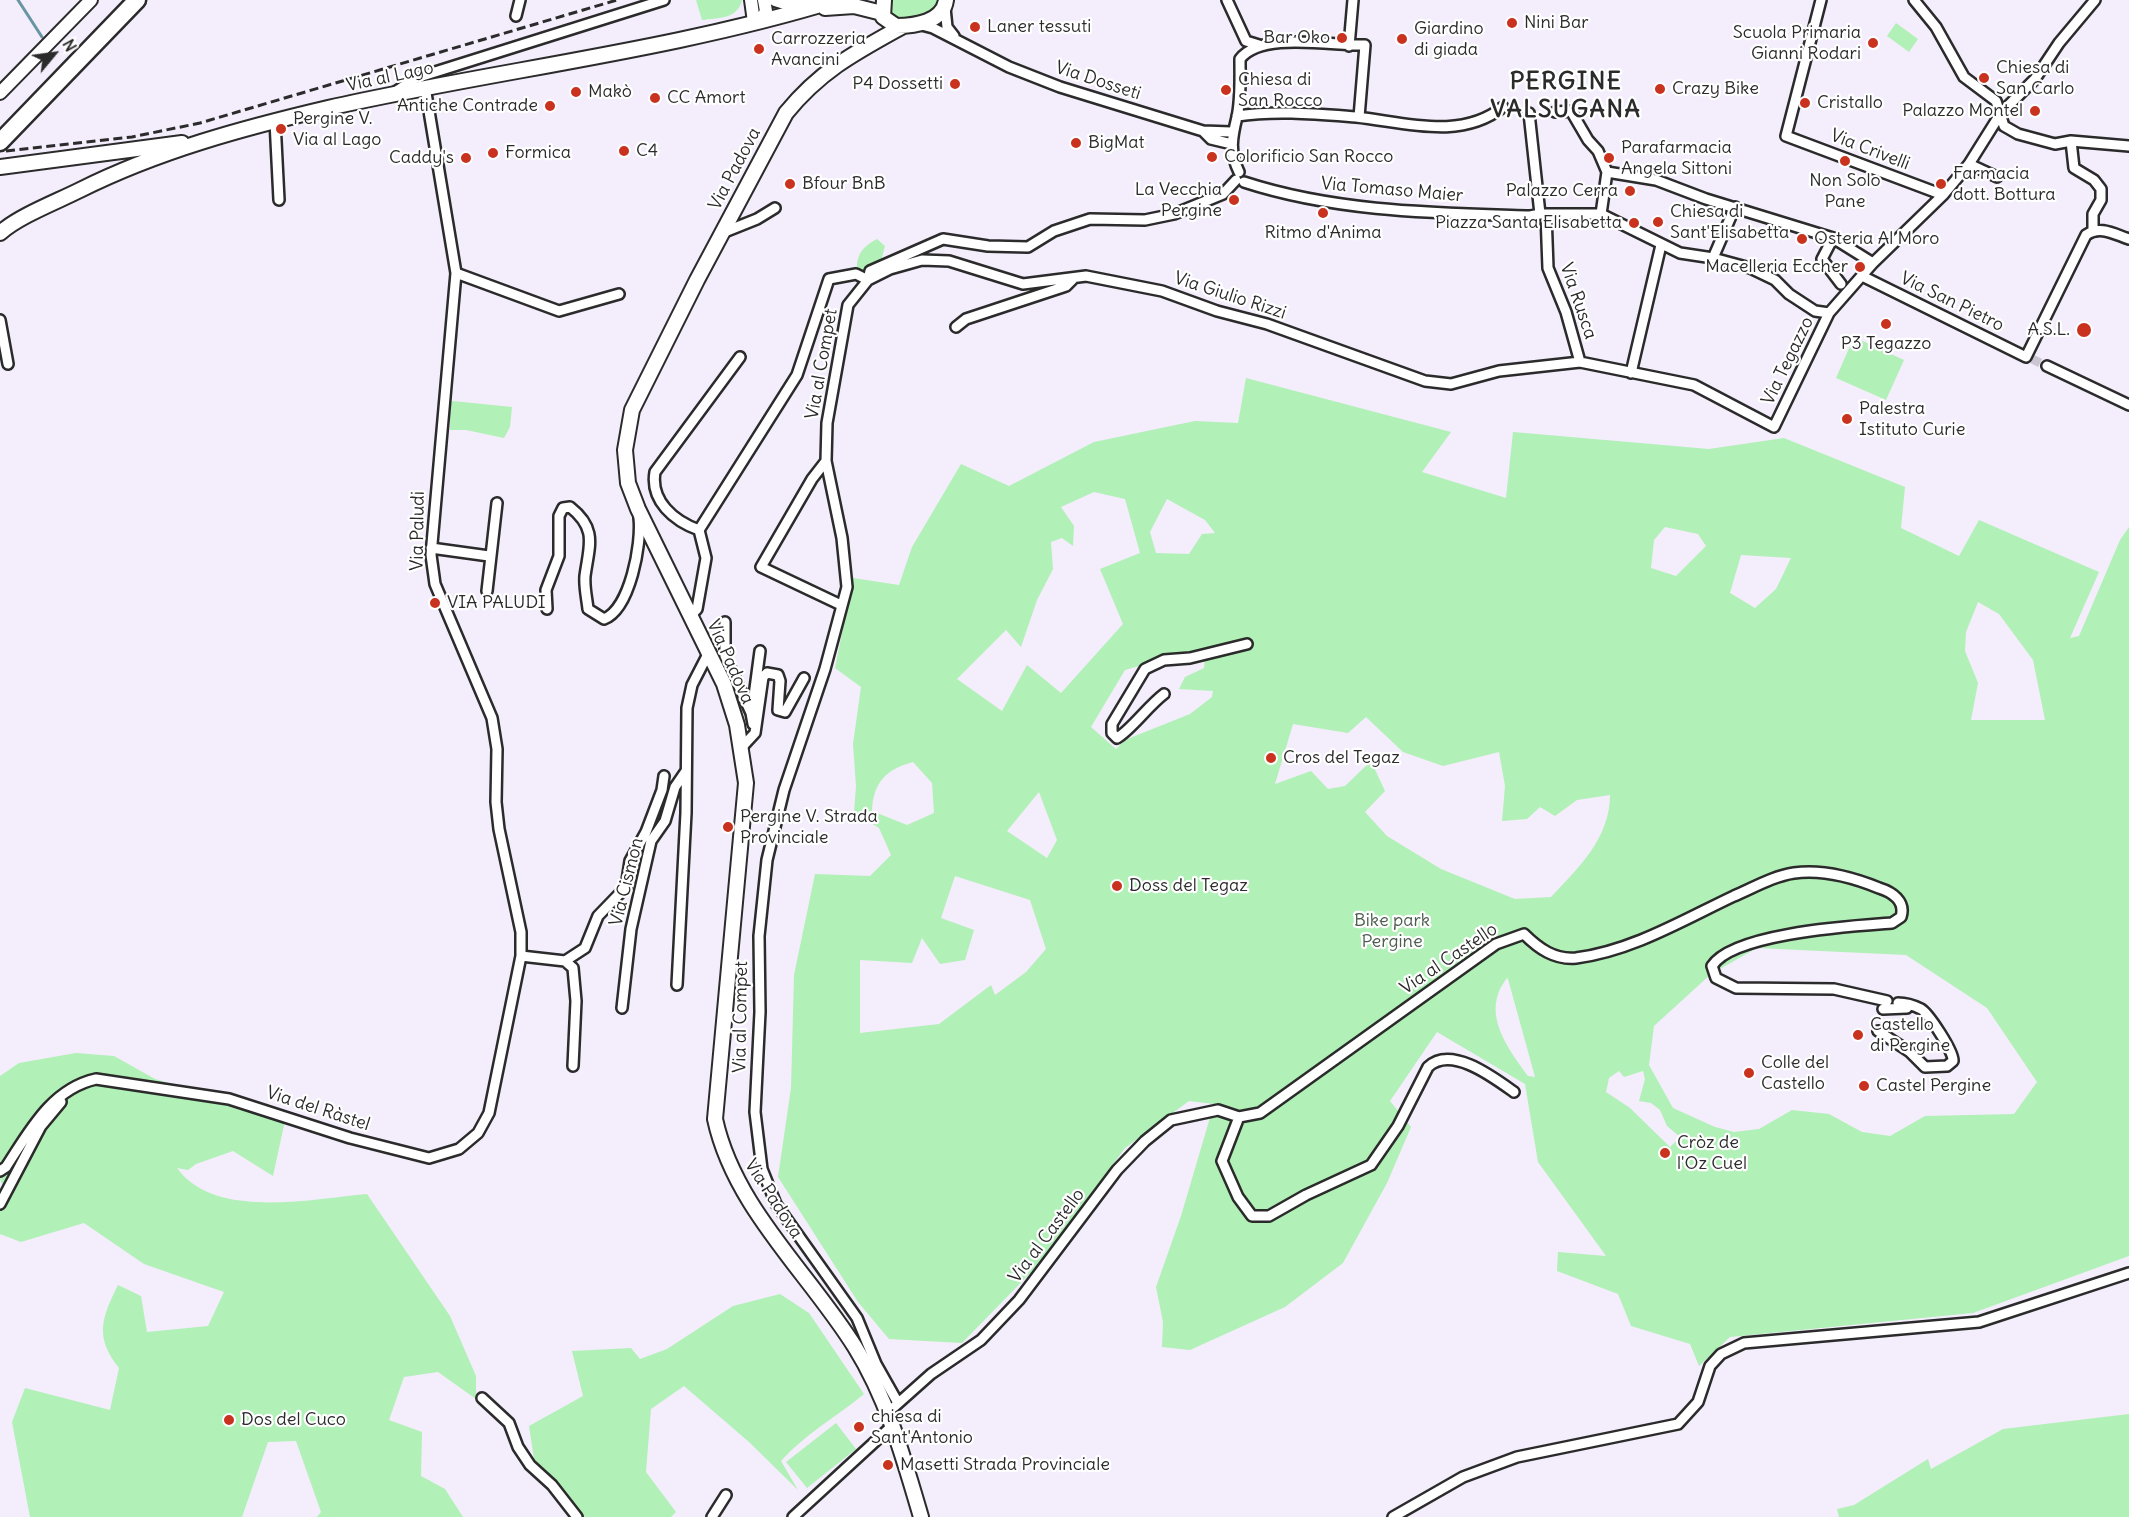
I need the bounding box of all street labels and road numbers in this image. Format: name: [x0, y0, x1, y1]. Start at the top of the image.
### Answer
street label: Via al Lago: [344, 57, 436, 97]
street label: Via Dosseti: [1052, 57, 1144, 105]
street label: Via Padova: [704, 124, 766, 214]
street label: Via Crivelli: [1827, 125, 1913, 175]
street label: Via Tomaso Maier: [1320, 173, 1464, 207]
street label: Via Rusca: [1555, 260, 1601, 342]
street label: Via Giulio Rizzi: [1171, 268, 1289, 324]
street label: Via San Pietro: [1897, 268, 2007, 336]
street label: Via al Compet: [802, 307, 842, 421]
street label: Via Tegazzo: [1757, 313, 1819, 409]
street label: Via Paludi: [407, 491, 429, 571]
street label: Via Padova: [702, 616, 758, 708]
street label: Via Cismon: [606, 836, 648, 928]
street label: Via al Castello: [1396, 919, 1502, 999]
street label: Via al Compet: [729, 961, 753, 1073]
street label: Via del Ràstel: [263, 1082, 373, 1136]
street label: Via Padova: [739, 1155, 807, 1243]
street label: Via al Castello: [1005, 1185, 1089, 1287]

